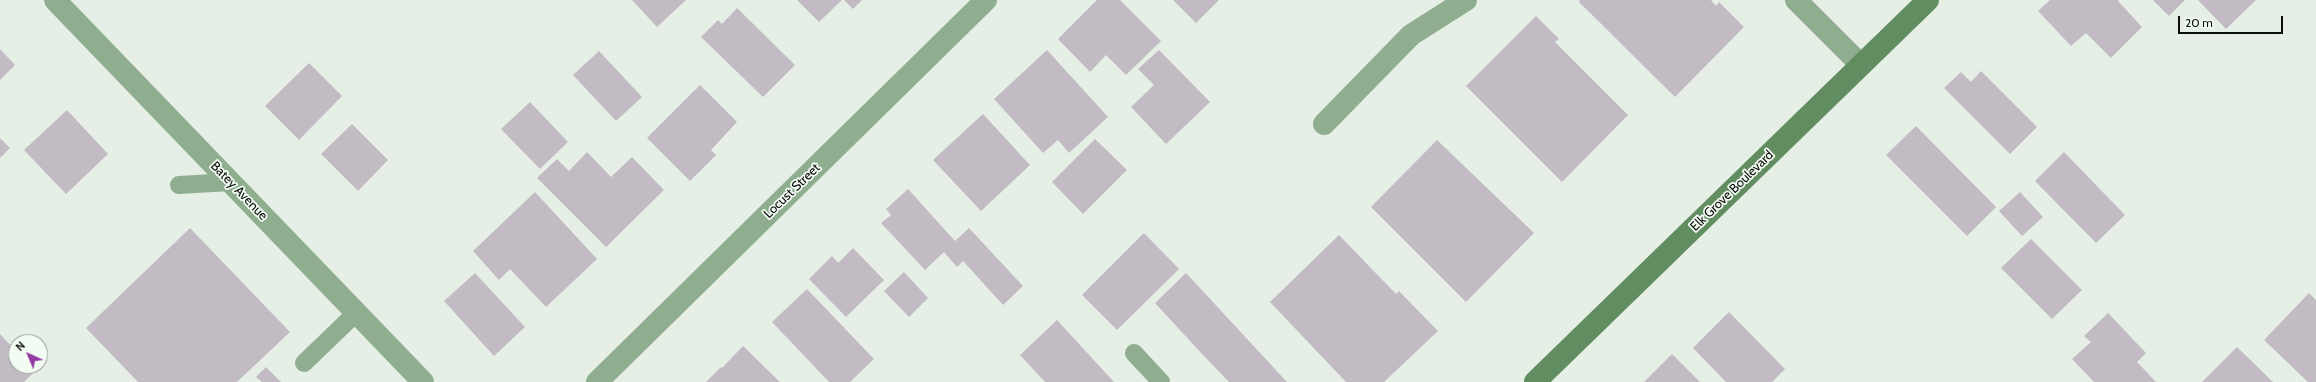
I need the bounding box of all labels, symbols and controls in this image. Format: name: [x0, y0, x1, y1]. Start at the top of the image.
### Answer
scale bar: [2180, 8, 2285, 34]
text: 20 m: [2185, 15, 2213, 30]
street label: Elk Grove Boulevard: [1687, 147, 1777, 235]
street label: Batey Avenue: [207, 158, 271, 224]
street label: Locust Street: [761, 160, 823, 222]
north arrow: [8, 334, 48, 374]
text: N: [13, 338, 28, 354]

